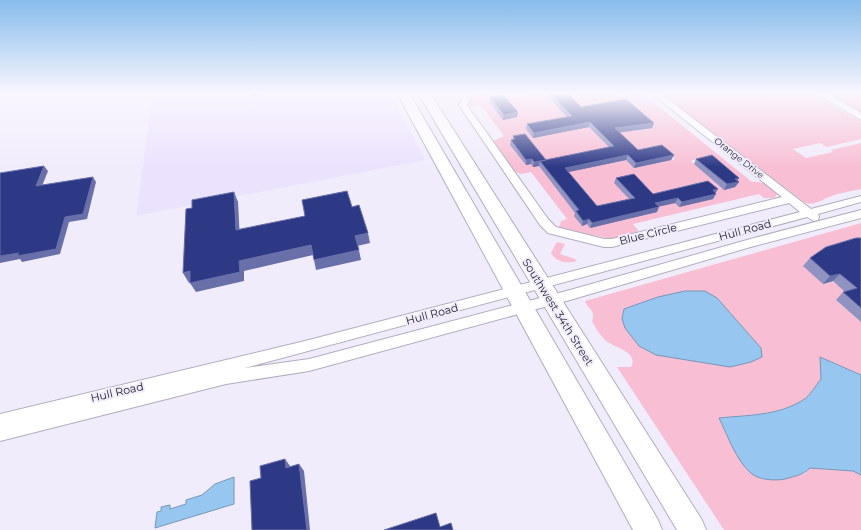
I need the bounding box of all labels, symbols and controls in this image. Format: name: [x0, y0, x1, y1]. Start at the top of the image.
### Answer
street label: Orange Drive: [712, 135, 767, 181]
street label: Hull Road: [717, 216, 773, 244]
street label: Blue Circle: [618, 220, 679, 248]
street label: Southwest 34th Street: [519, 256, 597, 368]
street label: Hull Road: [404, 300, 460, 328]
street label: Hull Road: [89, 379, 145, 405]

